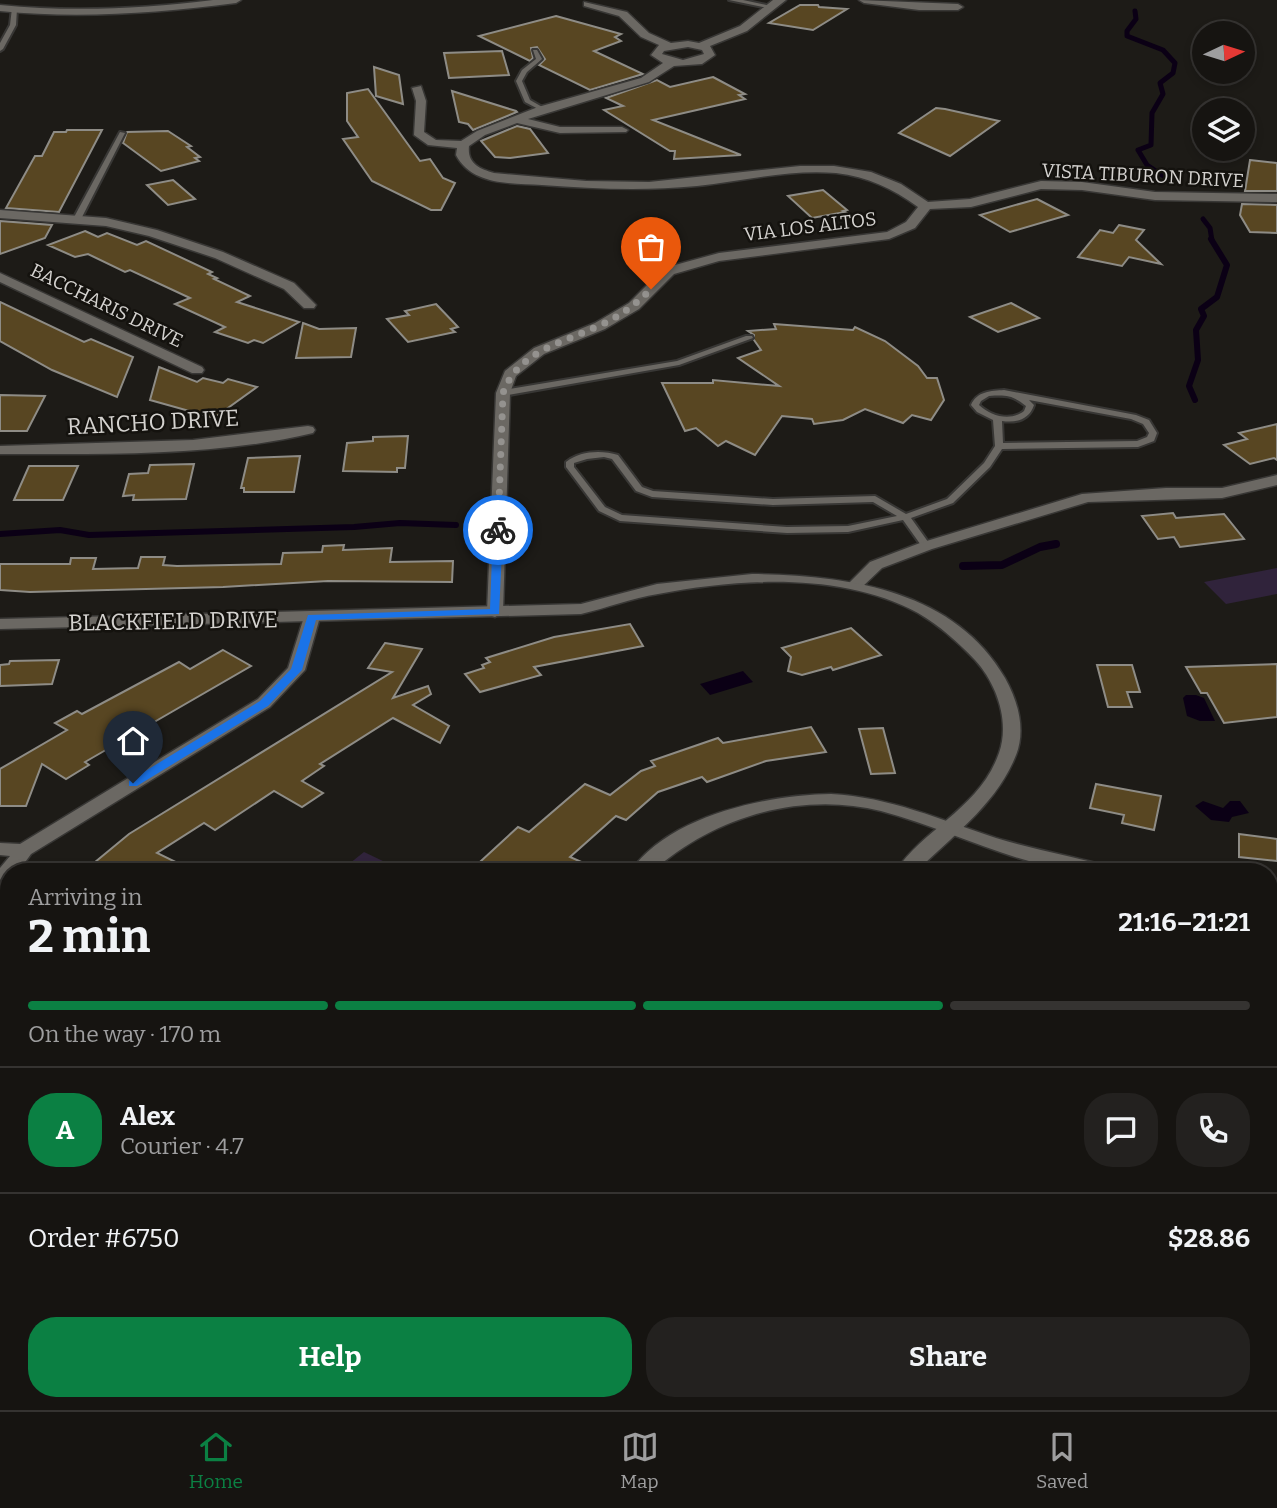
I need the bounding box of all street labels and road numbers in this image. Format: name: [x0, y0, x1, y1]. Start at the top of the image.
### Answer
street label: VISTA TIBURON DRIVE: [1041, 159, 1245, 192]
street label: VIA LOS ALTOS: [743, 207, 878, 246]
street label: BACCHARIS DRIVE: [27, 259, 187, 352]
street label: RANCHO DRIVE: [66, 404, 240, 440]
street label: BLACKFIELD DRIVE: [68, 605, 278, 637]

